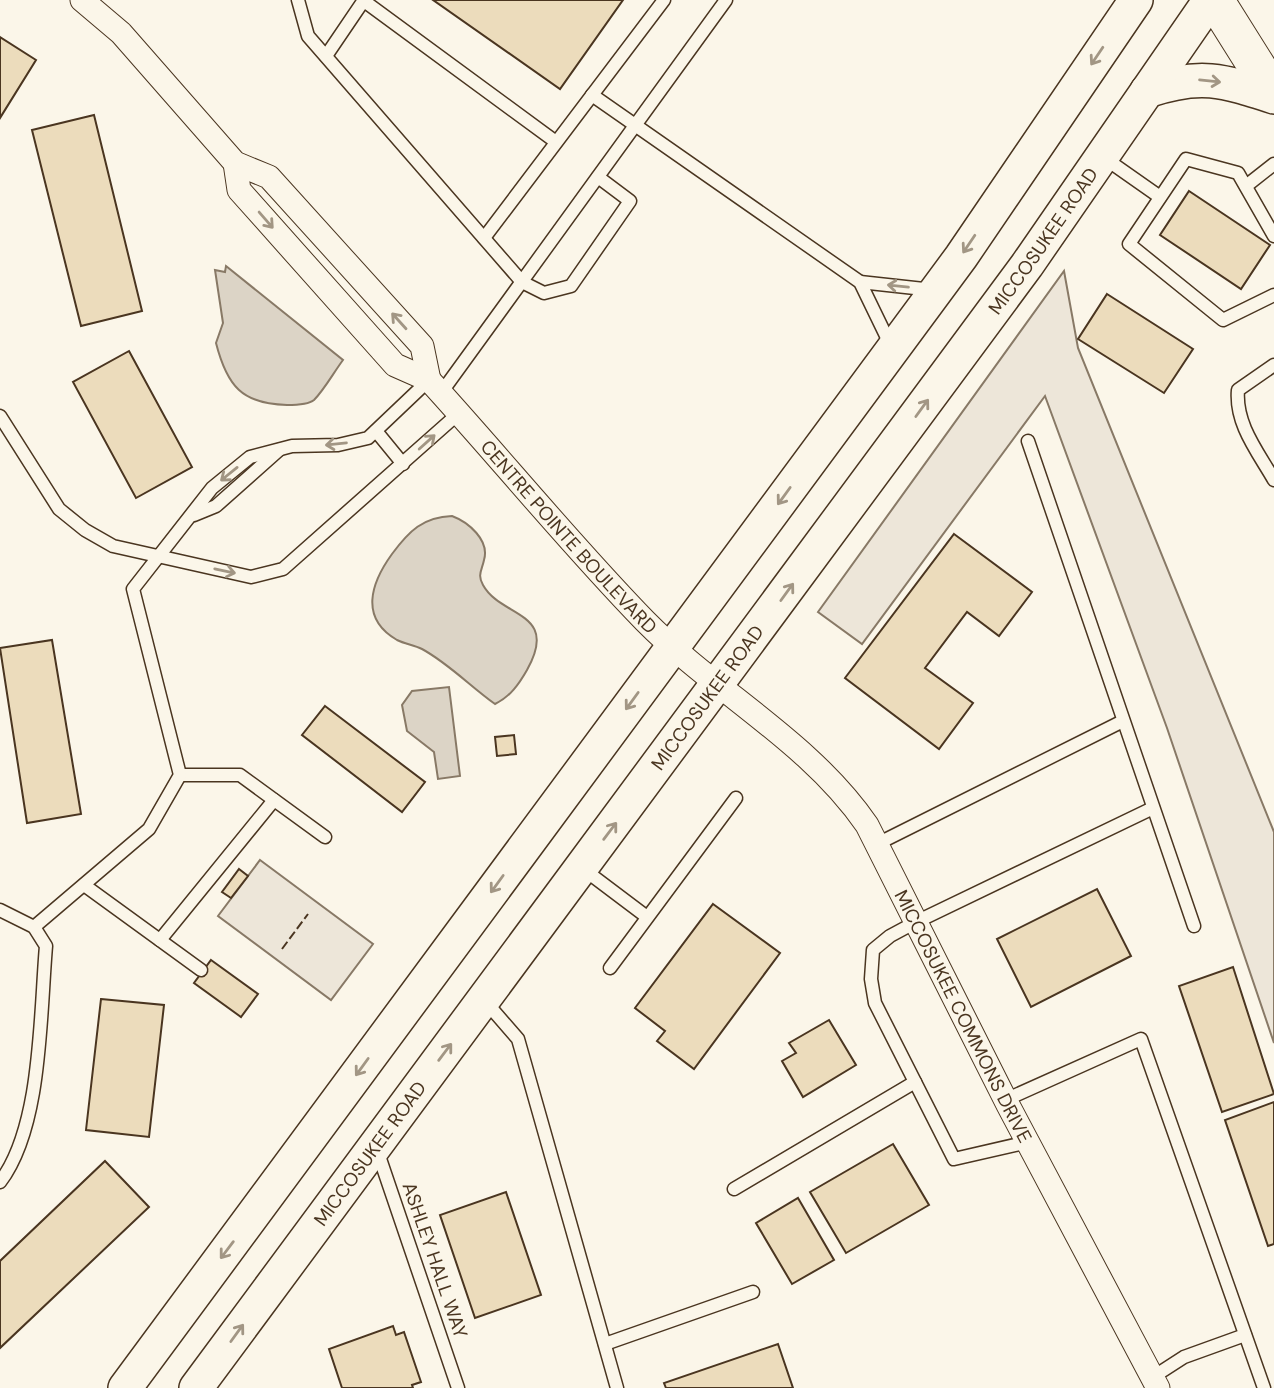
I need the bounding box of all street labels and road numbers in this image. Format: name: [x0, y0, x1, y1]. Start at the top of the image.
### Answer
street label: MICCOSUKEE ROAD: [982, 162, 1103, 319]
street label: CENTRE POINTE BOULEVARD: [475, 434, 663, 639]
street label: MICCOSUKEE ROAD: [645, 620, 769, 775]
street label: MICCOSUKEE COMMONS DRIVE: [889, 885, 1038, 1147]
street label: MICCOSUKEE ROAD: [308, 1076, 432, 1231]
street label: ASHLEY HALL WAY: [397, 1179, 473, 1341]

